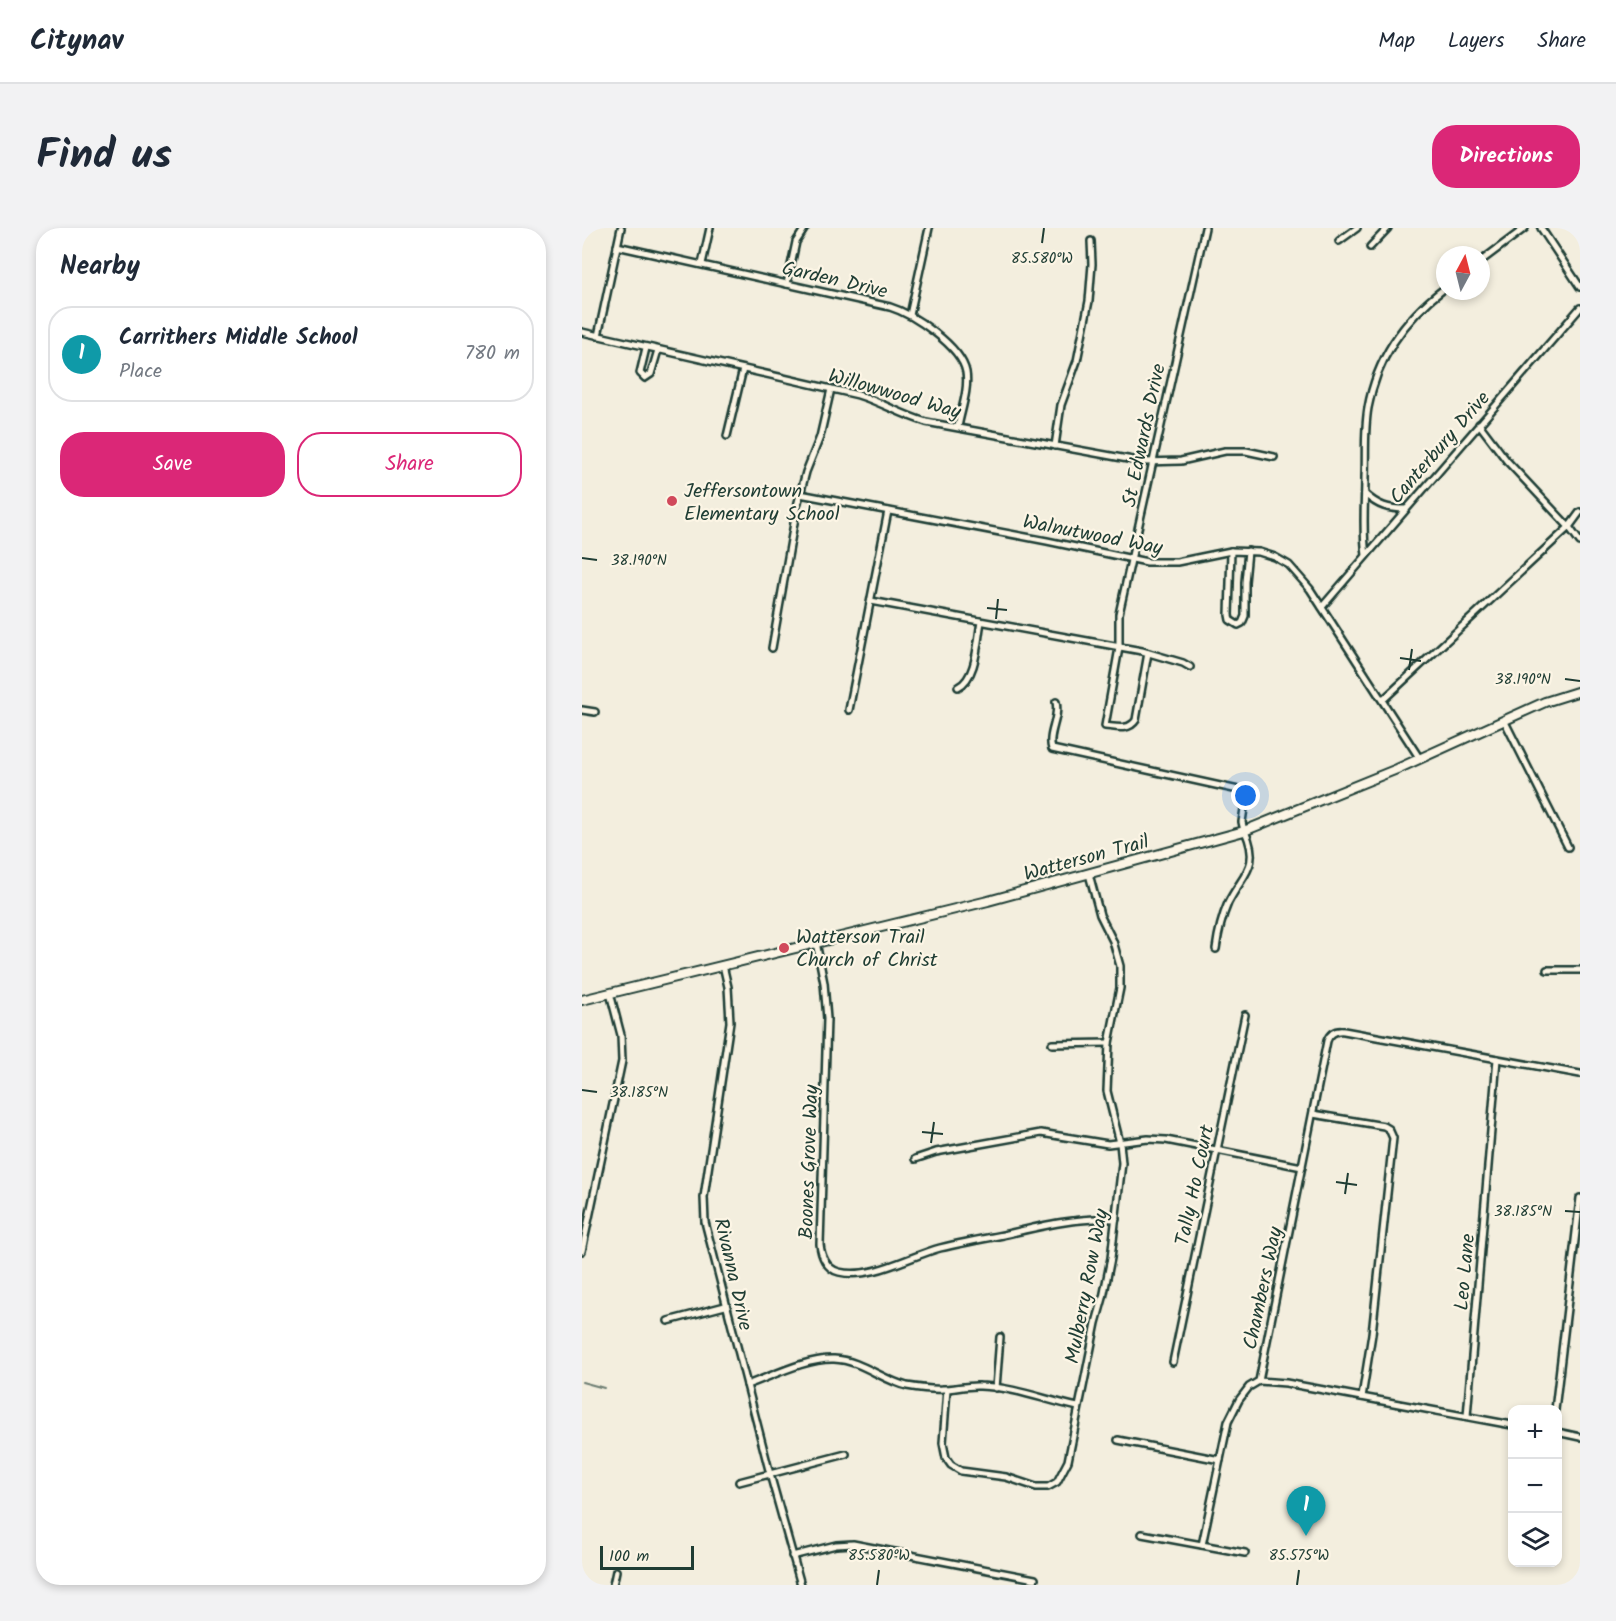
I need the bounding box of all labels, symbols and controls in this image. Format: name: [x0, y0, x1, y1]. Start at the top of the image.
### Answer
text: Citynav: [30, 19, 123, 64]
text: Map: [1378, 25, 1415, 58]
text: Layers: [1448, 25, 1504, 58]
text: Share: [1537, 25, 1586, 58]
text: Find us: [36, 123, 172, 190]
button: Directions: [1432, 125, 1580, 188]
text: Nearby: [60, 246, 140, 288]
north arrow: [1436, 246, 1490, 300]
text: 85.580°W: [1011, 247, 1073, 271]
street label: Garden Drive: [779, 253, 891, 309]
text: Carrithers Middle School: [119, 321, 358, 356]
text: 1: [78, 338, 85, 370]
text: 780 m: [465, 338, 520, 370]
text: Place: [119, 356, 162, 388]
street label: Willowwood Way: [824, 361, 965, 429]
street label: St Edwards Drive: [1114, 361, 1176, 510]
street label: Canterbury Drive: [1382, 385, 1499, 512]
button: Save: [60, 432, 285, 497]
button: Share: [297, 432, 522, 497]
place label: Jeffersontown Elementary School: [684, 476, 840, 531]
marker: Jeffersontown Elementary School: [665, 494, 679, 508]
street label: Walnutwood Way: [1020, 507, 1166, 565]
text: 38.190°N: [611, 549, 667, 573]
text: 38.190°N: [1495, 668, 1551, 692]
your location: [1231, 781, 1260, 810]
street label: Watterson Trail: [1020, 827, 1153, 891]
place label: Watterson Trail Church of Christ: [796, 922, 938, 977]
marker: Watterson Trail Church of Christ: [777, 941, 791, 955]
text: 38.185°N: [610, 1081, 668, 1105]
street label: Boones Grove Way: [791, 1084, 829, 1240]
street label: Tally Ho Court: [1168, 1122, 1224, 1249]
text: 38.185°N: [1494, 1200, 1552, 1224]
street label: Mulberry Row Way: [1057, 1206, 1119, 1367]
street label: Rivanna Drive: [704, 1215, 761, 1334]
street label: Chambers Way: [1235, 1223, 1293, 1353]
street label: Leo Lane: [1447, 1232, 1485, 1312]
map controls: [1508, 1405, 1562, 1567]
button: +: [1508, 1405, 1562, 1459]
button: −: [1508, 1459, 1562, 1513]
pin: 1: [1286, 1486, 1326, 1536]
button: layers: [1508, 1513, 1562, 1567]
scale bar: [600, 1543, 694, 1570]
text: 100 m: [609, 1544, 649, 1569]
text: 85.580°W: [848, 1544, 910, 1568]
text: 85.575°W: [1269, 1544, 1330, 1568]

